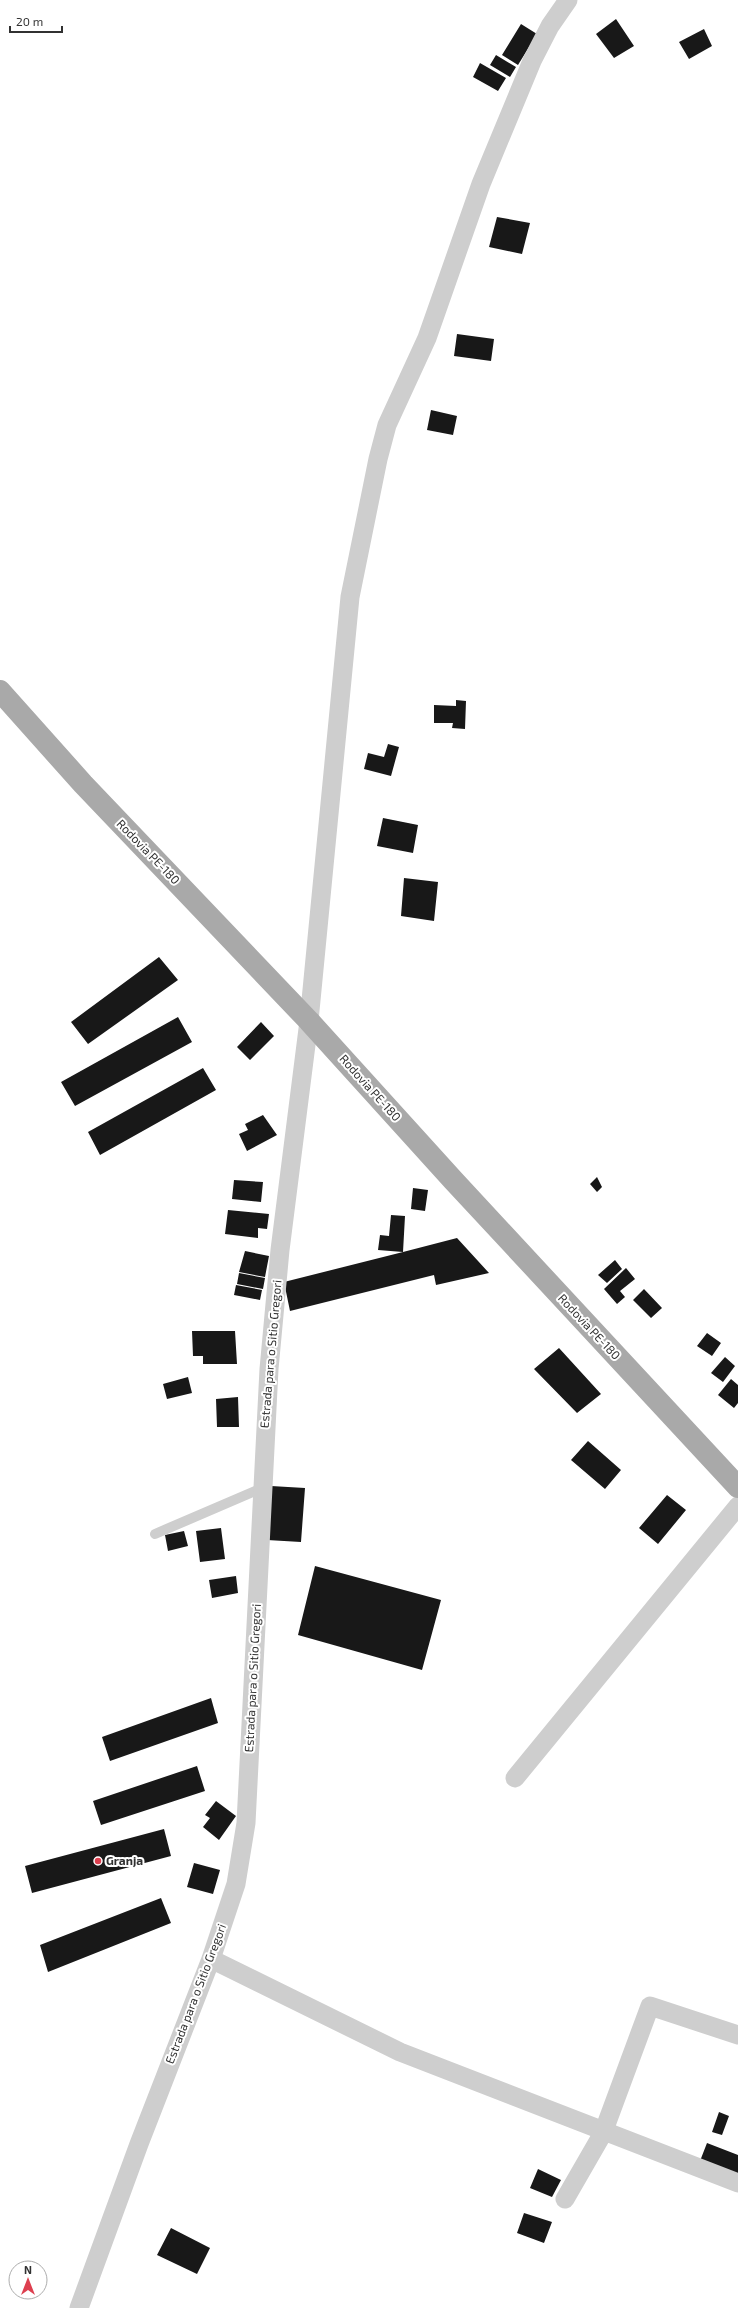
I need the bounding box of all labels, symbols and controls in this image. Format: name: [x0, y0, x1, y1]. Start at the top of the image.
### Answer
scale bar: [10, 8, 62, 34]
text: 20 m: [16, 14, 43, 28]
street label: Rodovia PE-180: [114, 816, 183, 887]
street label: Rodovia PE-180: [337, 1051, 404, 1123]
street label: Estrada para o Sitio Gregori: [257, 1279, 283, 1429]
street label: Rodovia PE-180: [556, 1291, 624, 1362]
street label: Estrada para o Sitio Gregori: [241, 1603, 263, 1753]
place label: Granja: [106, 1853, 143, 1868]
marker: Granja: [93, 1856, 103, 1866]
street label: Estrada para o Sitio Gregori: [162, 1922, 228, 2066]
north arrow: [8, 2260, 48, 2300]
text: N: [24, 2263, 32, 2276]

